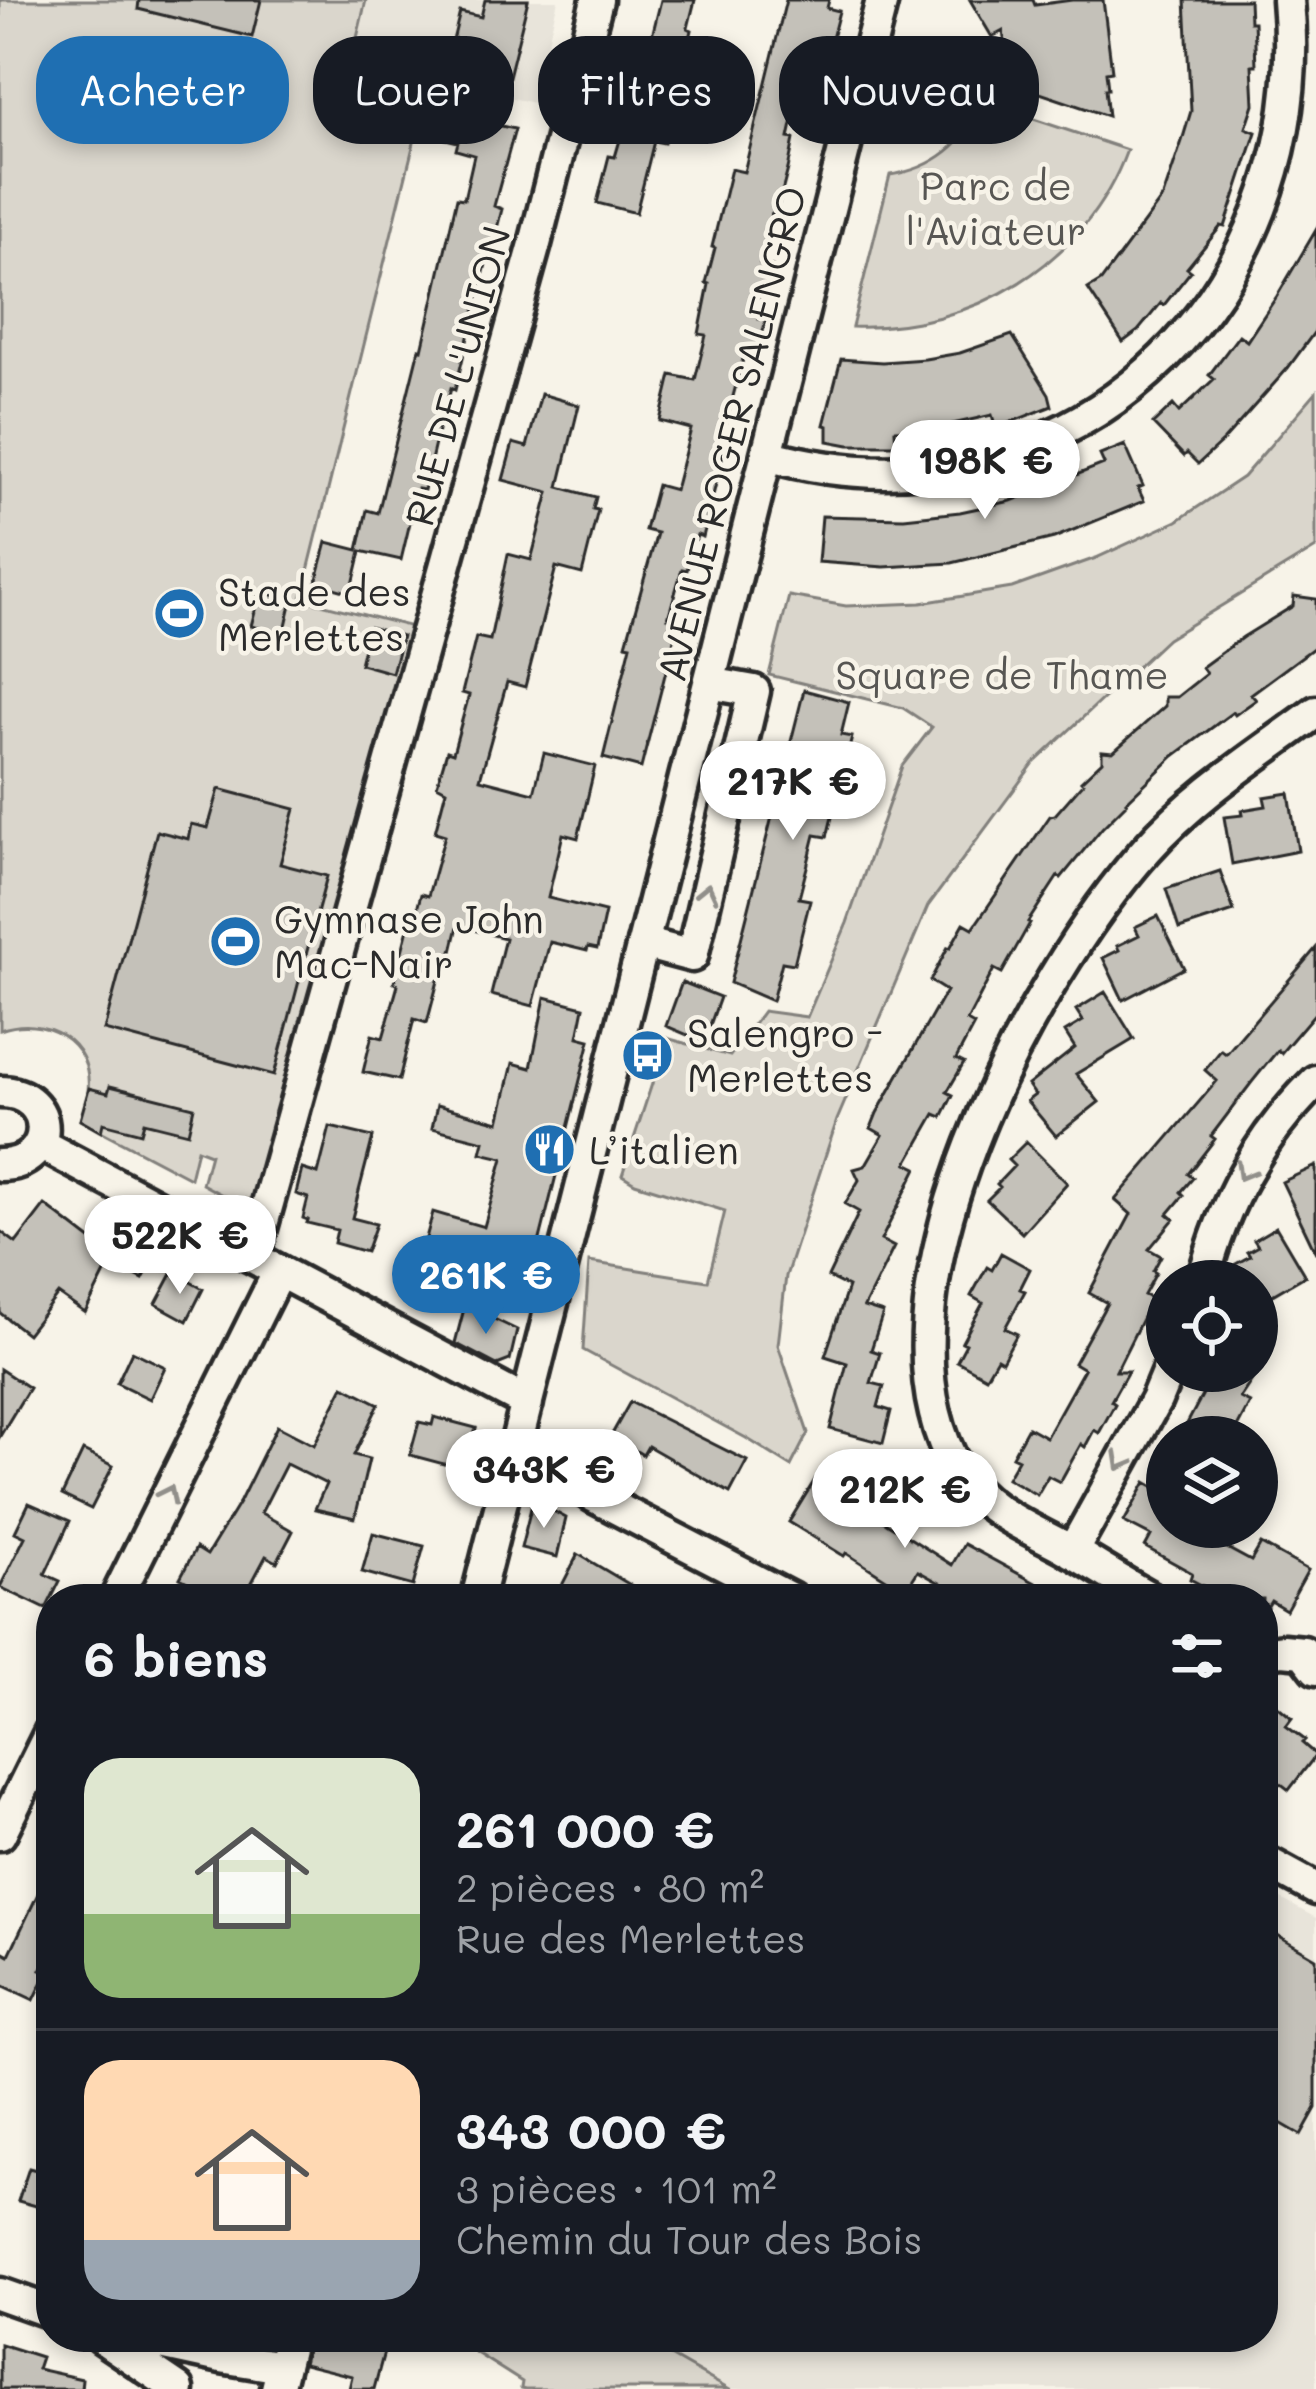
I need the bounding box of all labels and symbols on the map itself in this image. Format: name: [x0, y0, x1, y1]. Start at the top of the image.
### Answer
park label: Parc de l'Aviateur: [906, 159, 1086, 255]
street label: AVENUE ROGER SALENGRO: [644, 181, 817, 686]
street label: RUE DE L'UNION: [392, 220, 521, 531]
pin: 198K €: [887, 420, 1083, 522]
place label: Stade des Merlettes: [218, 565, 411, 661]
sports icon: Stade des Merlettes: [151, 586, 207, 642]
park label: Square de Thame: [835, 648, 1169, 699]
pin: 217K €: [695, 741, 891, 843]
one-way arrow: [693, 882, 718, 902]
place label: Gymnase John Mac-Nair: [274, 892, 544, 988]
sports icon: Gymnase John Mac-Nair: [207, 913, 263, 969]
place label: Salengro - Merlettes: [687, 1006, 883, 1102]
bus stop icon: Salengro - Merlettes: [620, 1027, 676, 1083]
restaurant icon: L’italien: [522, 1122, 578, 1178]
place label: L’italien: [589, 1123, 739, 1174]
one-way arrow: [1236, 1160, 1259, 1181]
pin: 522K €: [82, 1195, 278, 1297]
pin: 261K €: [388, 1235, 584, 1337]
pin: 343K €: [446, 1429, 642, 1531]
pin: 212K €: [807, 1449, 1003, 1551]
one-way arrow: [1113, 1449, 1136, 1471]
one-way arrow: [154, 1485, 178, 1506]

